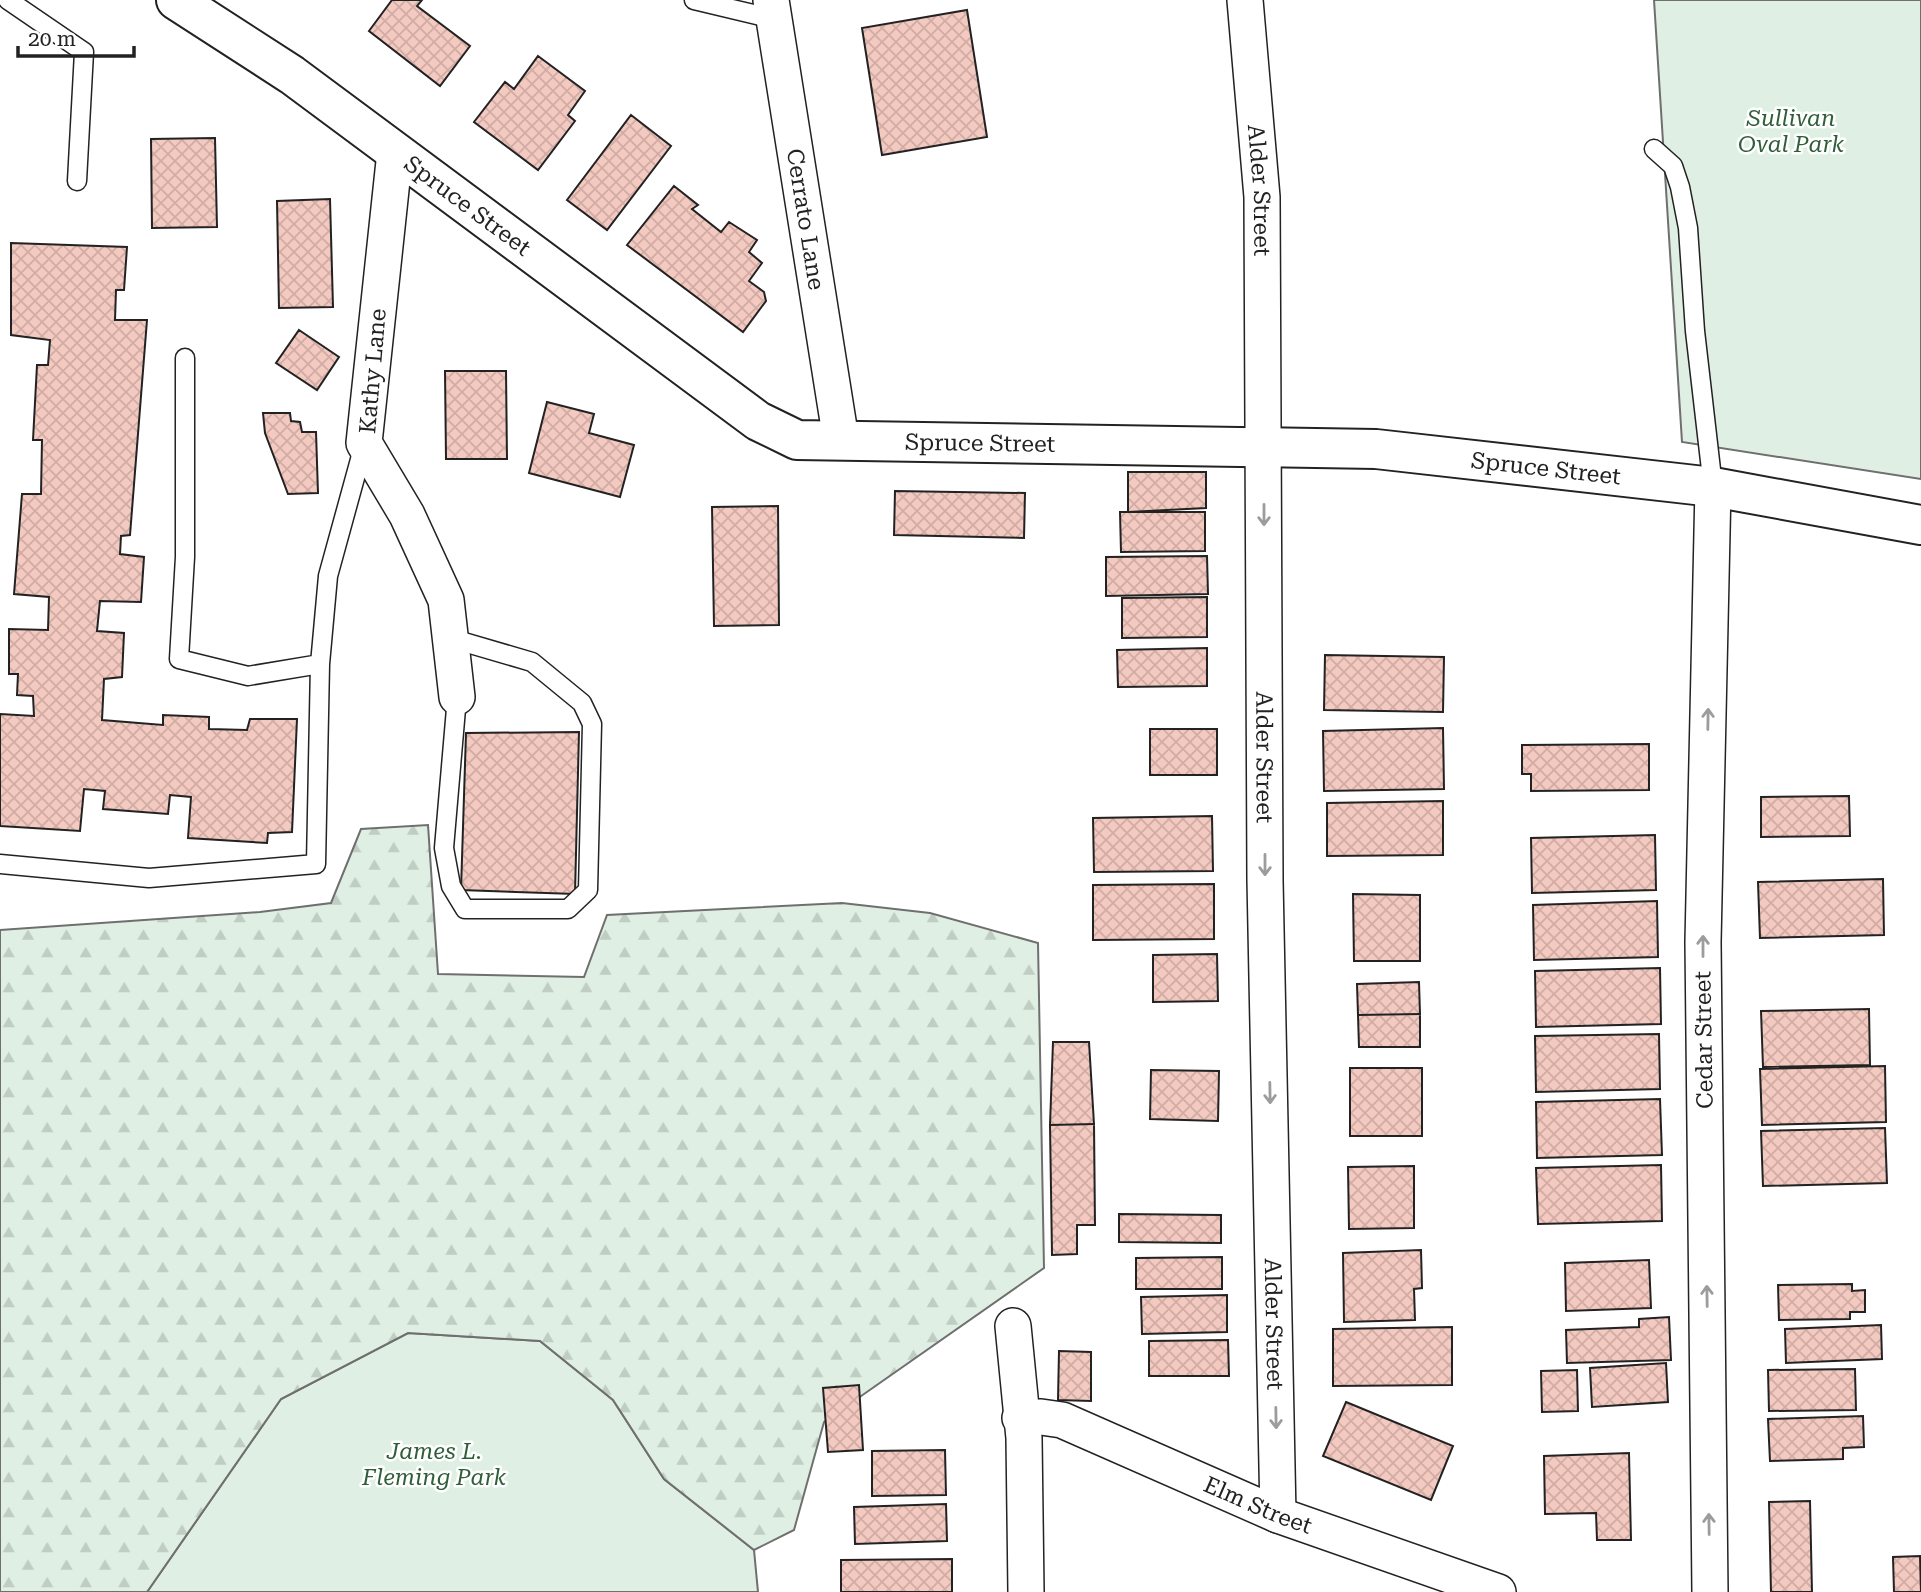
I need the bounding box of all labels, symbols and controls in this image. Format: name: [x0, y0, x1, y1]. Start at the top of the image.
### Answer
scale bar: [18, 14, 133, 58]
text: 20 m: [28, 27, 76, 51]
park label: Sullivan Oval Park: [1738, 105, 1844, 158]
street label: Alder Street: [1242, 123, 1276, 257]
street label: Cerrato Lane: [781, 147, 830, 292]
street label: Spruce Street: [399, 150, 537, 261]
street label: Kathy Lane: [354, 307, 392, 435]
street label: Spruce Street: [905, 428, 1056, 458]
street label: Spruce Street: [1470, 446, 1623, 490]
one-way arrow: [1257, 503, 1271, 526]
street label: Alder Street: [1251, 691, 1278, 824]
one-way arrow: [1701, 708, 1714, 731]
one-way arrow: [1258, 853, 1272, 876]
one-way arrow: [1696, 935, 1710, 958]
street label: Cedar Street: [1689, 970, 1719, 1109]
one-way arrow: [1263, 1081, 1276, 1104]
street label: Alder Street: [1259, 1258, 1289, 1391]
one-way arrow: [1700, 1285, 1714, 1308]
one-way arrow: [1269, 1406, 1283, 1429]
park label: James L. Fleming Park: [361, 1438, 507, 1491]
street label: Elm Street: [1200, 1471, 1316, 1539]
one-way arrow: [1703, 1513, 1716, 1536]

